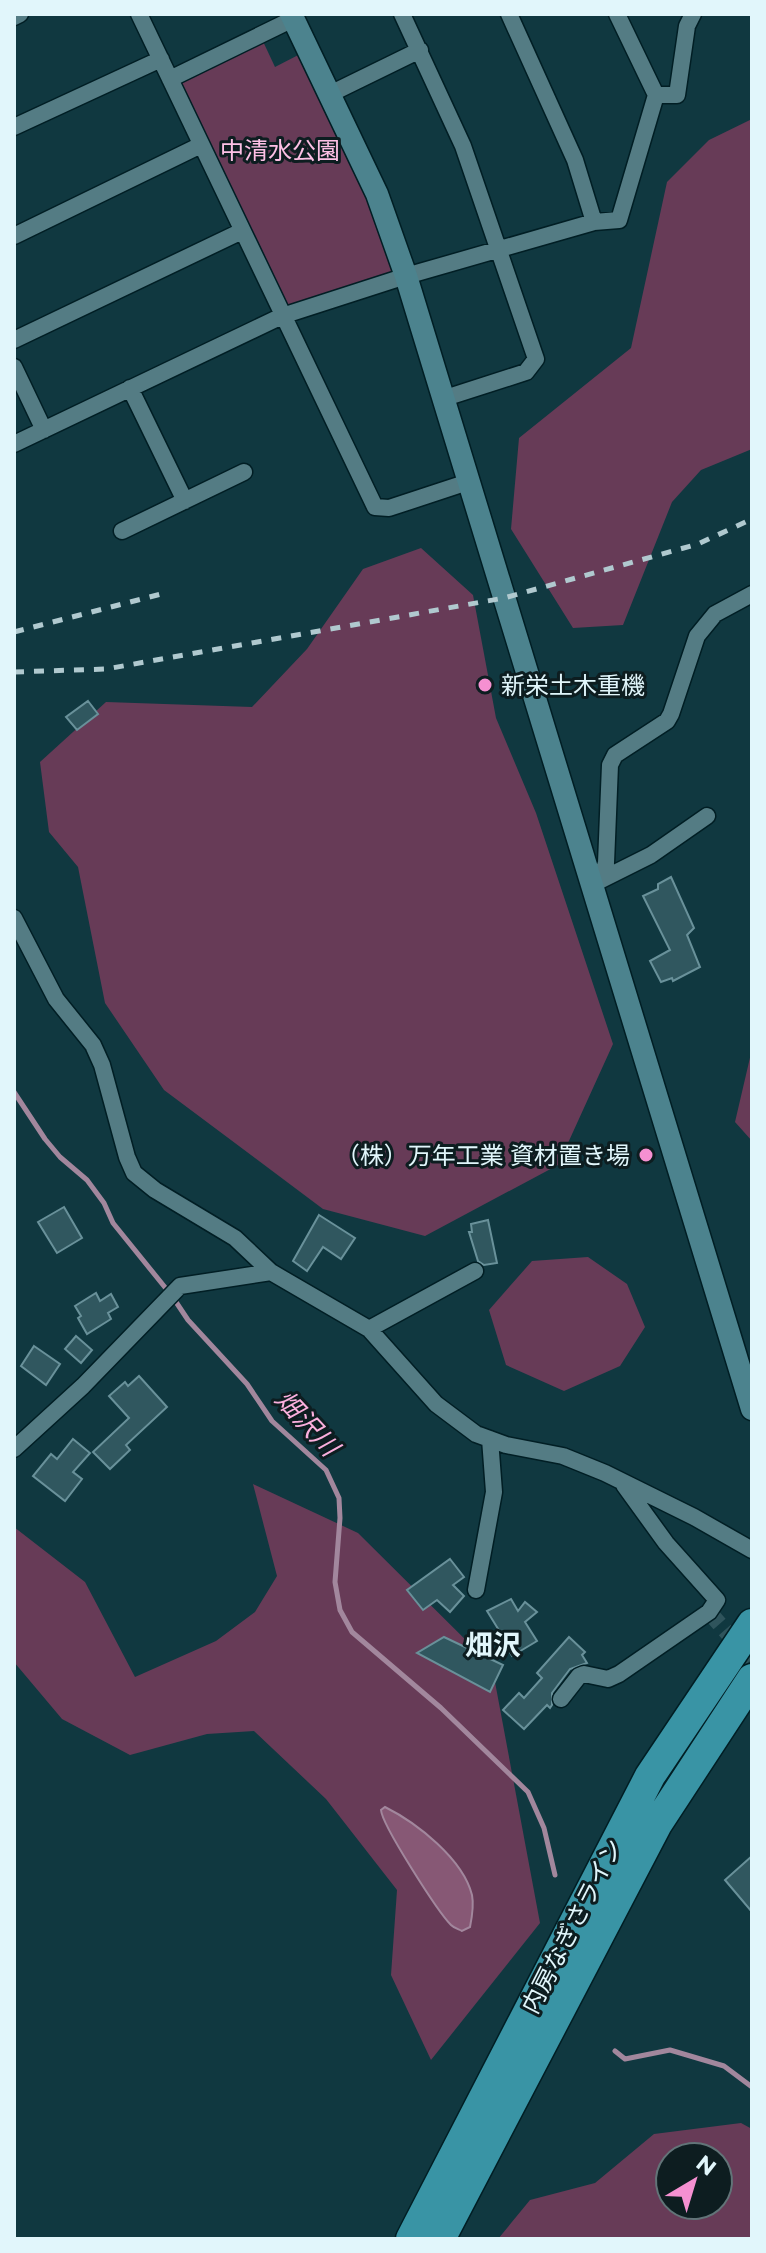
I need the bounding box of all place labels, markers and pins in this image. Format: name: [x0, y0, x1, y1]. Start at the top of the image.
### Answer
place label: 新栄土木重機: [501, 671, 645, 700]
marker: 新栄土木重機: [476, 676, 494, 694]
place label: （株）万年工業 資材置き場: [336, 1141, 630, 1170]
marker: （株）万年工業 資材置き場: [637, 1146, 655, 1164]

